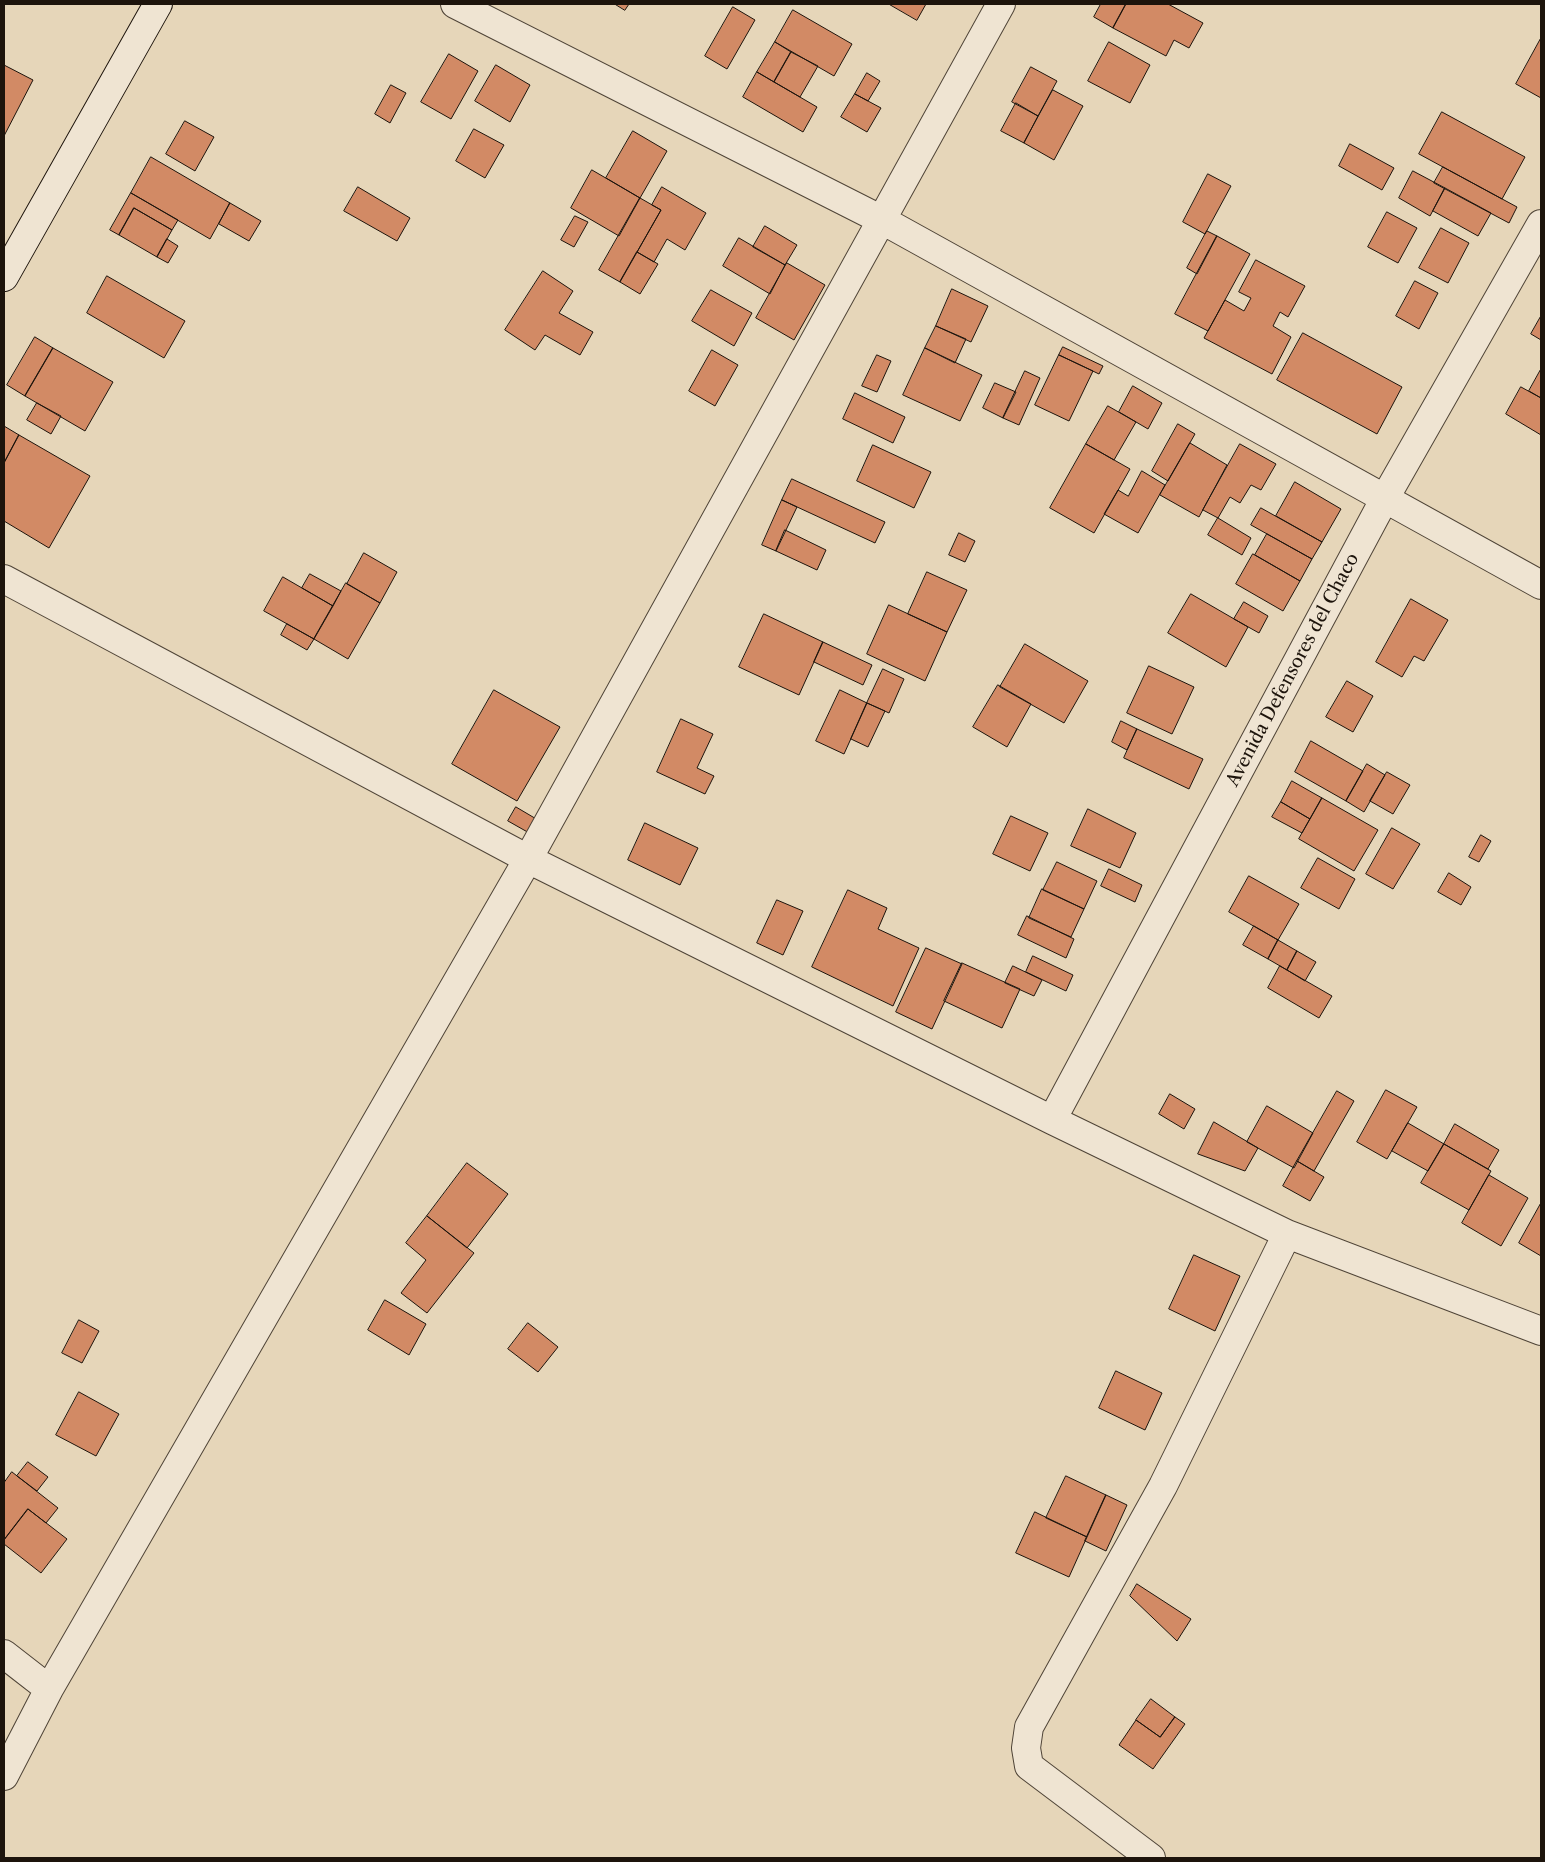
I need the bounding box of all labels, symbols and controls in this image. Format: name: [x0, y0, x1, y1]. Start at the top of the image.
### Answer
street label: Avenida Defensores del Chaco: [1222, 550, 1364, 790]

